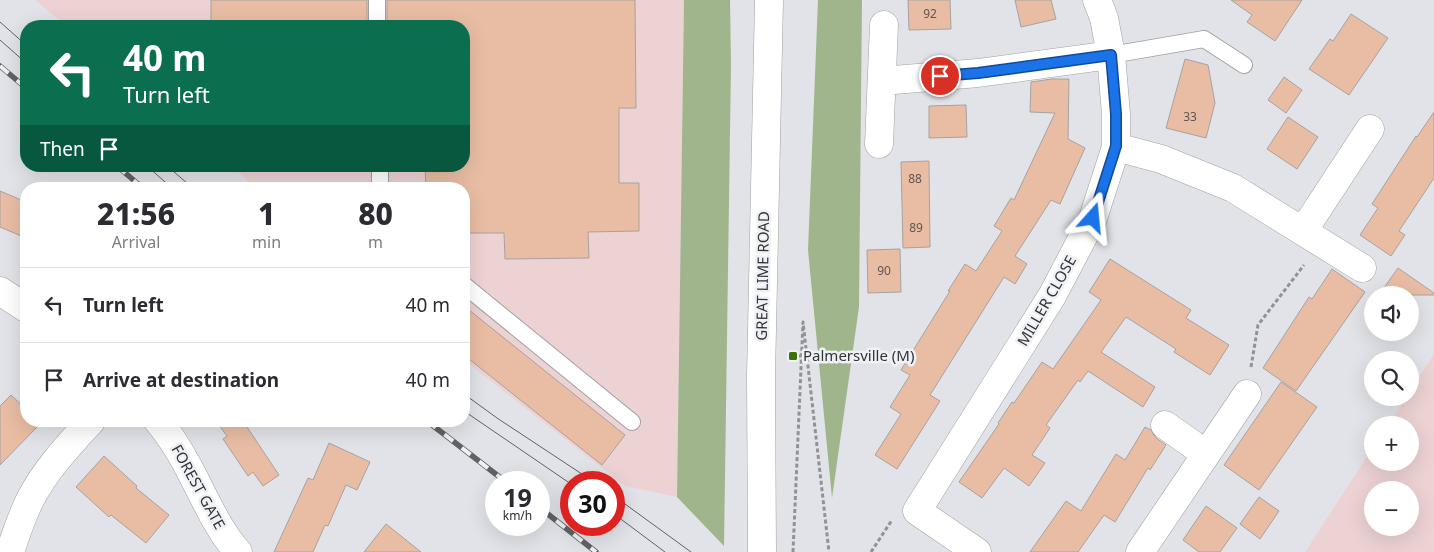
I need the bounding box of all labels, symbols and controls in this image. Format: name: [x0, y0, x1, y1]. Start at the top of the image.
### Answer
house number: 92: [923, 5, 937, 22]
text: 40 m: [123, 34, 206, 81]
icon: left: [40, 40, 105, 105]
pin: [919, 55, 961, 97]
icon: arrive: [926, 62, 954, 90]
text: Turn left: [123, 79, 210, 109]
house number: 33: [1183, 108, 1197, 125]
icon: arrive: [95, 135, 123, 163]
text: Then: [40, 136, 85, 162]
house number: 88: [908, 170, 922, 187]
position arrow: [1066, 191, 1118, 243]
text: 21:56: [97, 193, 175, 234]
text: 1: [258, 193, 275, 234]
text: 80: [358, 193, 393, 234]
street label: GREAT LIME ROAD: [751, 211, 773, 341]
house number: 89: [909, 219, 923, 236]
text: Arrival: [112, 231, 160, 253]
text: min: [252, 231, 281, 253]
text: m: [368, 231, 383, 253]
street label: MILLER CLOSE: [1012, 252, 1080, 349]
house number: 90: [877, 262, 891, 279]
map controls: [1364, 286, 1419, 536]
button: sound: [1364, 286, 1419, 341]
icon: left: [40, 291, 68, 319]
text: Turn left: [83, 292, 164, 318]
text: 40 m: [406, 292, 450, 318]
place label: Palmersville (M): [803, 345, 914, 365]
marker: Palmersville (M): [787, 350, 799, 362]
button: search: [1364, 351, 1419, 406]
icon: arrive: [40, 366, 68, 394]
text: Arrive at destination: [83, 367, 279, 393]
text: 40 m: [406, 367, 450, 393]
button: +: [1364, 416, 1419, 471]
street label: FOREST GATE: [167, 441, 230, 532]
speed limit sign: 30: [560, 471, 625, 536]
text: 19: [503, 480, 532, 514]
button: −: [1364, 481, 1419, 536]
text: km/h: [503, 507, 532, 524]

